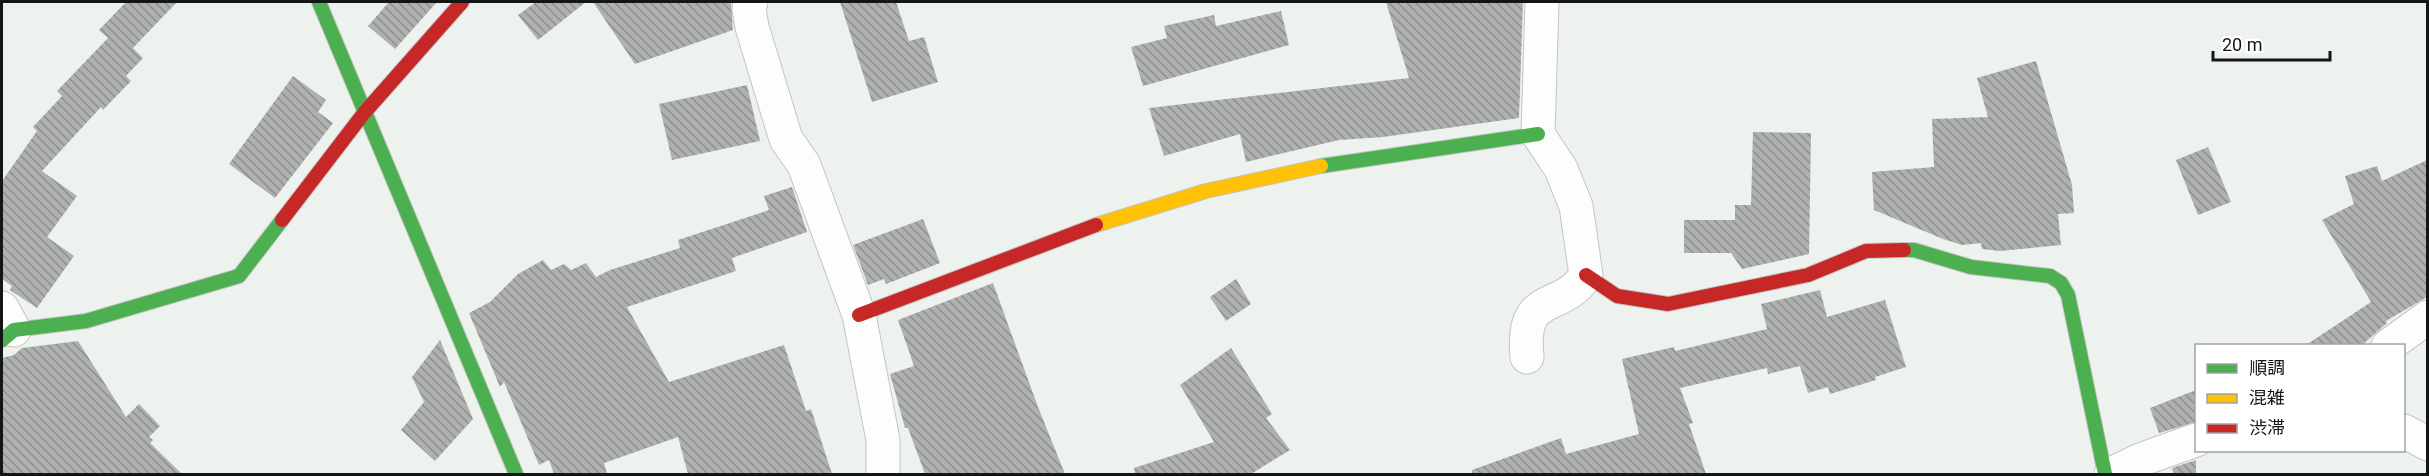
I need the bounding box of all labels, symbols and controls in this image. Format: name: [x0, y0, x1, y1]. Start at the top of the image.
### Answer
scale bar: [2213, 24, 2330, 62]
text: 20 m: [2222, 34, 2262, 55]
legend: [2195, 344, 2405, 452]
text: 順調: [2249, 357, 2285, 378]
text: 混雑: [2249, 387, 2285, 408]
text: 渋滞: [2249, 417, 2285, 438]

